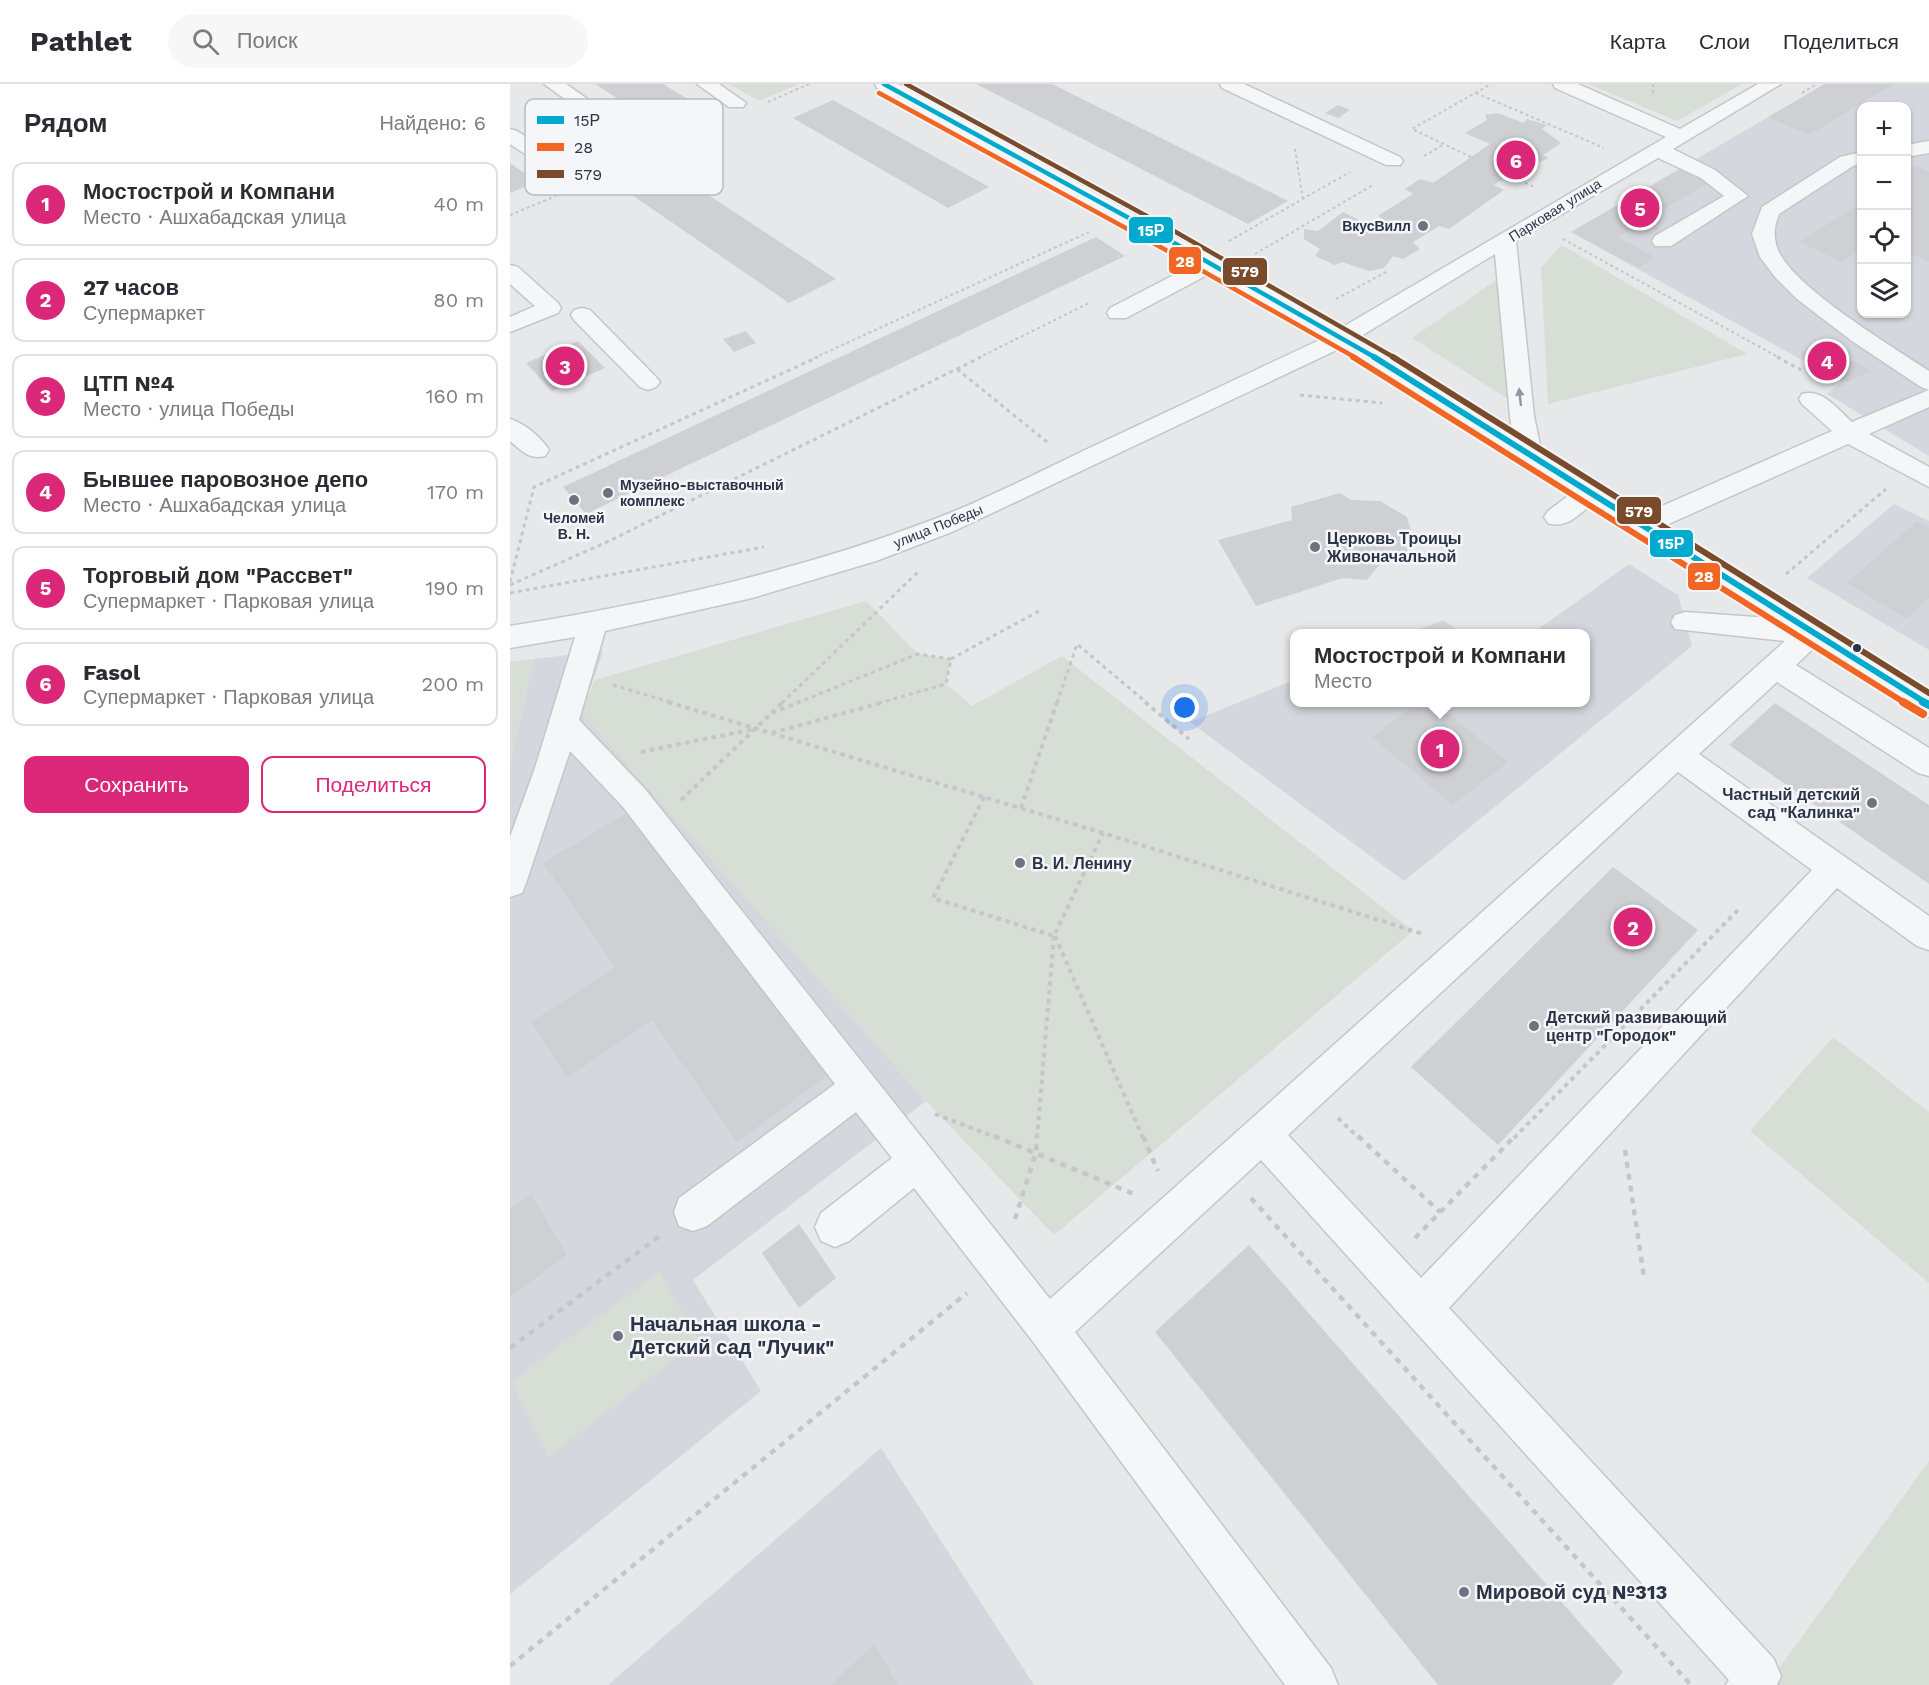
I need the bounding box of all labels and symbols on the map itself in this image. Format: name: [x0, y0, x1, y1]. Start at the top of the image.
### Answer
legend: [525, 99, 723, 195]
text: 15Р: [574, 111, 600, 130]
text: 28: [574, 138, 593, 157]
pin: 6: [1496, 138, 1536, 182]
text: 579: [574, 165, 602, 184]
street label: Парковая улица: [1506, 175, 1604, 245]
pin: 5: [1620, 186, 1660, 230]
line badge: 15Р: [1128, 216, 1174, 244]
place label: ВкусВилл: [1342, 218, 1411, 234]
marker: ВкусВилл: [1416, 219, 1430, 233]
text: 15Р: [1138, 221, 1165, 240]
line badge: 28: [1168, 246, 1202, 275]
text: 28: [1175, 252, 1195, 271]
line badge: 579: [1222, 257, 1268, 286]
text: 579: [1231, 262, 1259, 281]
pin: 4: [1808, 338, 1846, 384]
pin: 3: [546, 344, 584, 388]
one-way arrow: [1515, 387, 1525, 406]
place label: Музейно-выставочный комплекс: [620, 477, 784, 509]
marker: Музейно-выставочный комплекс: [601, 486, 615, 500]
marker: Челомей В. Н.: [567, 493, 581, 507]
line badge: 579: [1616, 496, 1662, 525]
street label: улица Победы: [891, 501, 985, 551]
text: 579: [1625, 502, 1653, 521]
place label: Челомей В. Н.: [543, 510, 605, 542]
place label: Церковь Троицы Живоначальной: [1326, 529, 1461, 566]
line badge: 15Р: [1649, 529, 1694, 558]
text: 15Р: [1658, 534, 1685, 553]
marker: Церковь Троицы Живоначальной: [1308, 540, 1322, 554]
line badge: 28: [1687, 562, 1721, 591]
text: 28: [1694, 567, 1714, 586]
unlabelled marker: [1851, 642, 1863, 654]
your location: [1170, 693, 1199, 722]
pin: 1: [1420, 726, 1460, 772]
place label: Частный детский сад "Калинка": [1722, 785, 1860, 822]
marker: Частный детский сад "Калинка": [1865, 796, 1879, 810]
place label: В. И. Ленину: [1032, 854, 1132, 873]
marker: В. И. Ленину: [1013, 856, 1027, 870]
pin: 2: [1614, 904, 1652, 950]
place label: Детский развивающий центр "Городок": [1546, 1008, 1727, 1045]
marker: Детский развивающий центр "Городок": [1527, 1019, 1541, 1033]
place label: Начальная школа - Детский сад "Лучик": [630, 1312, 834, 1359]
marker: Начальная школа - Детский сад "Лучик": [611, 1329, 625, 1343]
place label: Мировой суд №313: [1476, 1580, 1667, 1604]
marker: Мировой суд №313: [1457, 1585, 1471, 1599]

